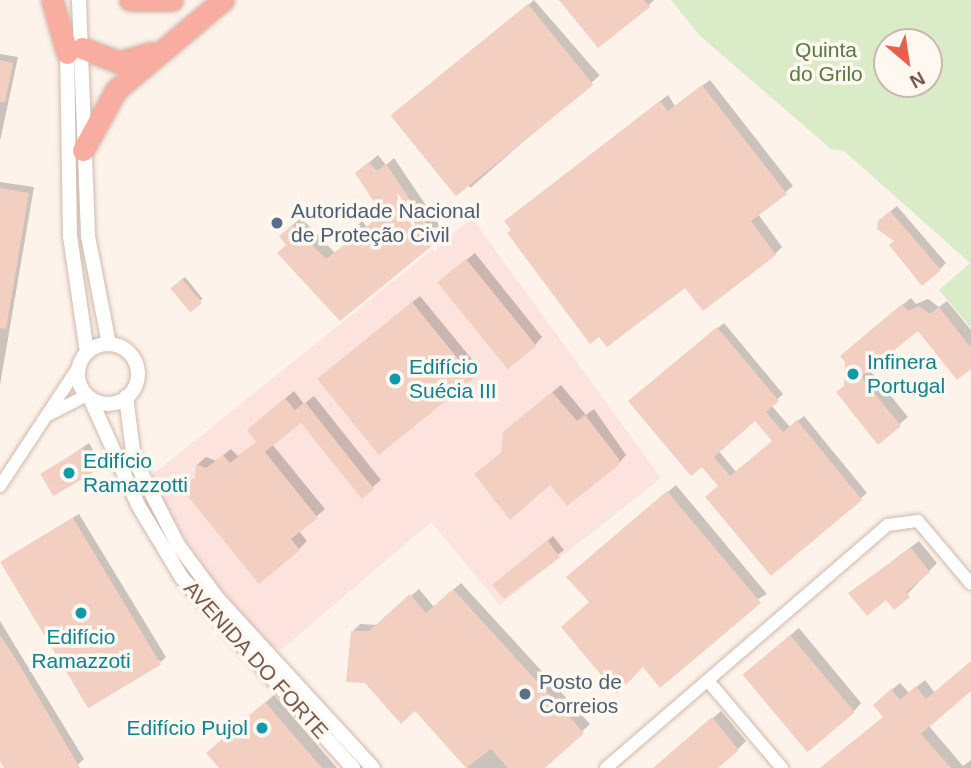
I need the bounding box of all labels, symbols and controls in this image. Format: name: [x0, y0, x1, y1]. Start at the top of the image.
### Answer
north arrow: [873, 28, 943, 98]
park label: Quinta do Grilo: [789, 37, 863, 87]
text: N: [906, 68, 929, 93]
place label: Autoridade Nacional de Proteção Civil: [291, 198, 480, 248]
marker: Autoridade Nacional de Proteção Civil: [269, 215, 285, 231]
place label: Infinera Portugal: [867, 349, 945, 399]
place label: Edifício Suécia III: [409, 354, 497, 404]
marker: Infinera Portugal: [845, 366, 861, 382]
marker: Edifício Suécia III: [387, 371, 403, 387]
place label: Edifício Ramazzotti: [83, 448, 188, 498]
marker: Edifício Ramazzotti: [61, 465, 77, 481]
street label: AVENIDA DO FORTE: [178, 576, 334, 744]
marker: Edifício Ramazzoti: [73, 605, 89, 621]
place label: Edifício Ramazzoti: [31, 624, 131, 674]
place label: Posto de Correios: [539, 669, 622, 719]
marker: Posto de Correios: [517, 686, 533, 702]
place label: Edifício Pujol: [127, 715, 248, 741]
marker: Edifício Pujol: [254, 720, 270, 736]

